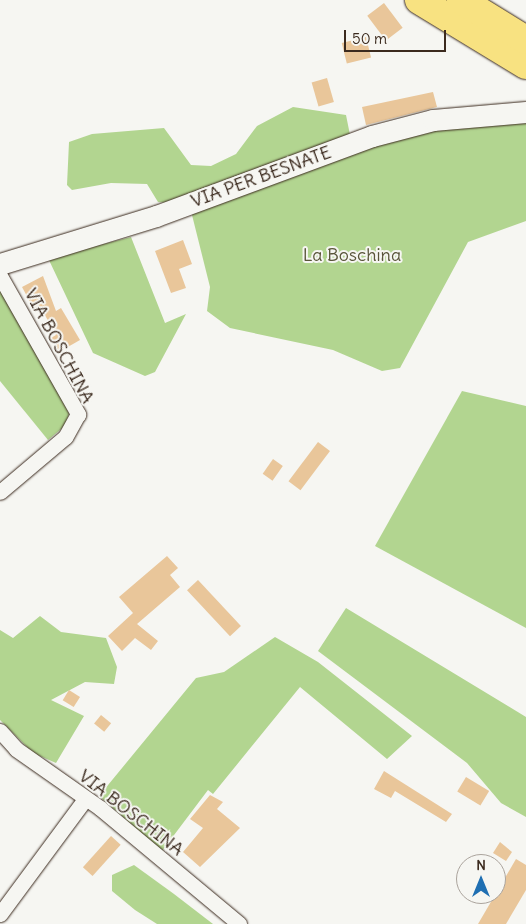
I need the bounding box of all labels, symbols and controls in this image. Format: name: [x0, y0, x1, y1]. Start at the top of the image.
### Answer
scale bar: [346, 20, 448, 52]
text: 50 m: [352, 29, 387, 48]
street label: VIA PER BESNATE: [188, 142, 334, 212]
park label: La Boschina: [303, 244, 401, 266]
street label: VIA BOSCHINA: [20, 285, 98, 407]
street label: VIA BOSCHINA: [74, 765, 188, 861]
north arrow: [456, 854, 506, 904]
text: N: [476, 856, 486, 874]

